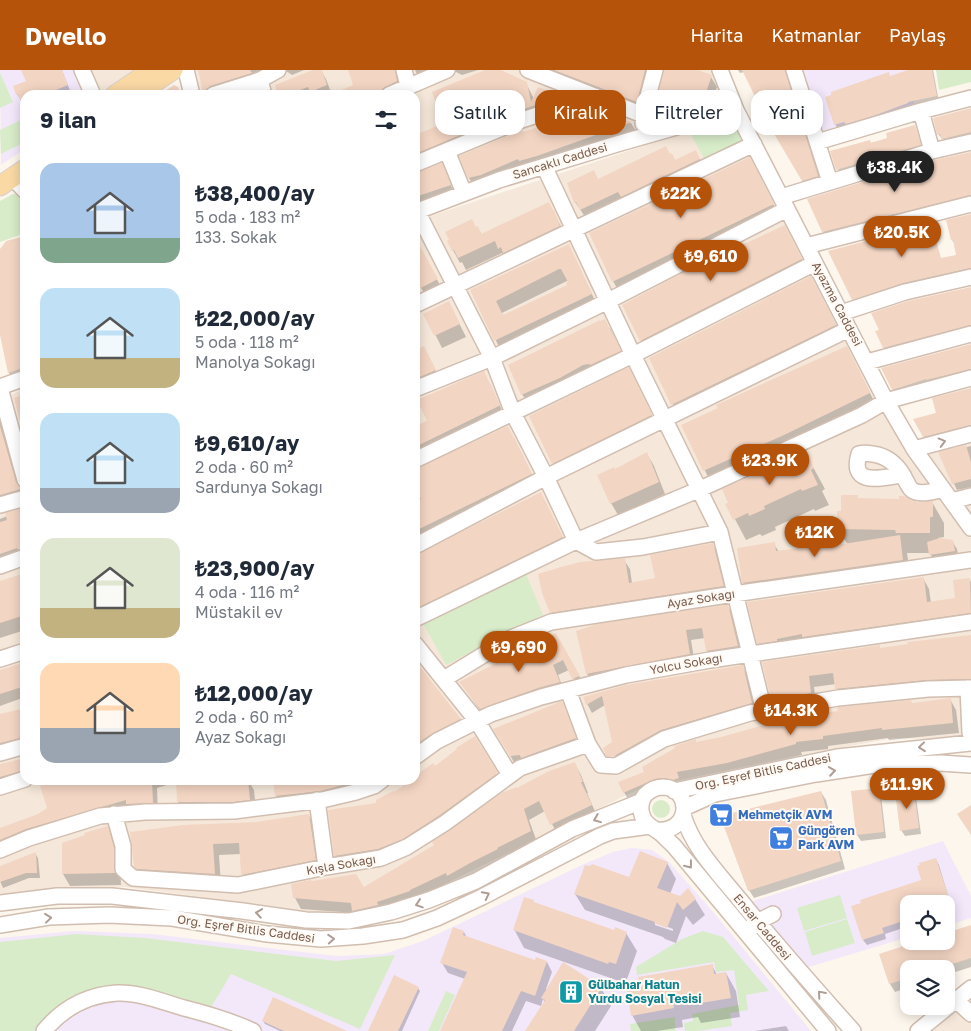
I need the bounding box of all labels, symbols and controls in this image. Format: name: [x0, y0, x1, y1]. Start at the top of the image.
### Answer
text: Dwello: [25, 21, 106, 50]
text: Harita: [690, 24, 743, 46]
text: Katmanlar: [771, 24, 861, 46]
text: Paylaş: [889, 24, 946, 46]
chip: Satılık: [435, 90, 525, 135]
chip: Kiralık: [535, 90, 626, 135]
chip: Filtreler: [636, 90, 741, 135]
chip: Yeni: [751, 90, 823, 135]
icon: filters: [372, 106, 400, 134]
text: 9 ilan: [40, 107, 96, 133]
street label: Sancaklı Caddesi: [511, 139, 609, 182]
pin: ₺38.4K: [854, 150, 936, 193]
text: ₺38.4K: [867, 157, 923, 177]
pin: ₺22K: [651, 176, 711, 219]
text: ₺38,400/ay: [195, 180, 315, 206]
icon: home: [80, 183, 140, 243]
text: ₺22K: [661, 183, 701, 203]
text: 5 oda · 183 m²: [195, 207, 300, 227]
pin: ₺20.5K: [861, 216, 943, 258]
text: ₺20.5K: [874, 222, 930, 242]
text: 133. Sokak: [195, 227, 277, 247]
pin: ₺9,610: [670, 240, 752, 282]
text: ₺9,610: [684, 246, 738, 266]
street label: Ayazma Caddesi: [809, 259, 866, 348]
text: ₺22,000/ay: [195, 305, 315, 331]
icon: home: [80, 308, 140, 368]
text: 5 oda · 118 m²: [195, 332, 299, 352]
text: Manolya Sokağı: [195, 352, 315, 372]
text: ₺9,610/ay: [195, 430, 299, 456]
icon: home: [80, 433, 140, 493]
one-way arrow: [938, 437, 947, 448]
pin: ₺23.9K: [729, 444, 811, 486]
text: ₺23.9K: [742, 450, 798, 470]
text: 2 oda · 60 m²: [195, 457, 293, 477]
text: Sardunya Sokağı: [195, 477, 323, 497]
pin: ₺12K: [785, 516, 845, 558]
text: ₺12K: [796, 522, 834, 542]
text: ₺23,900/ay: [195, 555, 315, 581]
icon: home: [80, 558, 140, 618]
text: 4 oda · 116 m²: [195, 582, 299, 602]
street label: Ayaz Sokağı: [666, 586, 736, 611]
text: Müstakil ev: [195, 602, 283, 622]
pin: ₺9,690: [478, 630, 560, 673]
text: ₺9,690: [491, 637, 547, 657]
street label: Yolcu Sokağı: [648, 650, 723, 677]
text: ₺12,000/ay: [195, 680, 313, 706]
icon: home: [80, 683, 140, 743]
pin: ₺14.3K: [750, 694, 832, 736]
text: ₺14.3K: [764, 700, 818, 720]
text: 2 oda · 60 m²: [195, 707, 293, 727]
text: Ayaz Sokağı: [195, 727, 286, 747]
one-way arrow: [918, 742, 926, 753]
street label: Org. Eşref Bitlis Caddesi: [694, 750, 832, 793]
one-way arrow: [828, 767, 836, 777]
pin: ₺11.9K: [866, 768, 948, 810]
text: ₺11.9K: [881, 774, 933, 794]
supermarket icon: Mehmetçik AVM: [708, 802, 734, 828]
place label: Mehmetçik AVM: [738, 807, 832, 822]
one-way arrow: [593, 813, 602, 823]
place label: Güngören Park AVM: [798, 823, 855, 852]
supermarket icon: Güngören Park AVM: [768, 825, 794, 851]
street label: Kışla Sokağı: [305, 851, 377, 878]
one-way arrow: [684, 859, 692, 868]
one-way arrow: [481, 891, 490, 901]
street label: Ensar Caddesi: [730, 891, 794, 963]
map controls: [900, 895, 955, 1015]
button: locate: [900, 895, 955, 950]
one-way arrow: [415, 898, 424, 908]
one-way arrow: [255, 909, 264, 919]
street label: Org. Eşref Bitlis Caddesi: [176, 911, 316, 946]
one-way arrow: [44, 913, 52, 924]
one-way arrow: [328, 933, 336, 944]
button: layers: [900, 960, 955, 1015]
place label: Gülbahar Hatun Yurdu Sosyal Tesisi: [588, 977, 702, 1006]
building icon: Gülbahar Hatun Yurdu Sosyal Tesisi: [558, 979, 584, 1005]
one-way arrow: [818, 991, 827, 1000]

